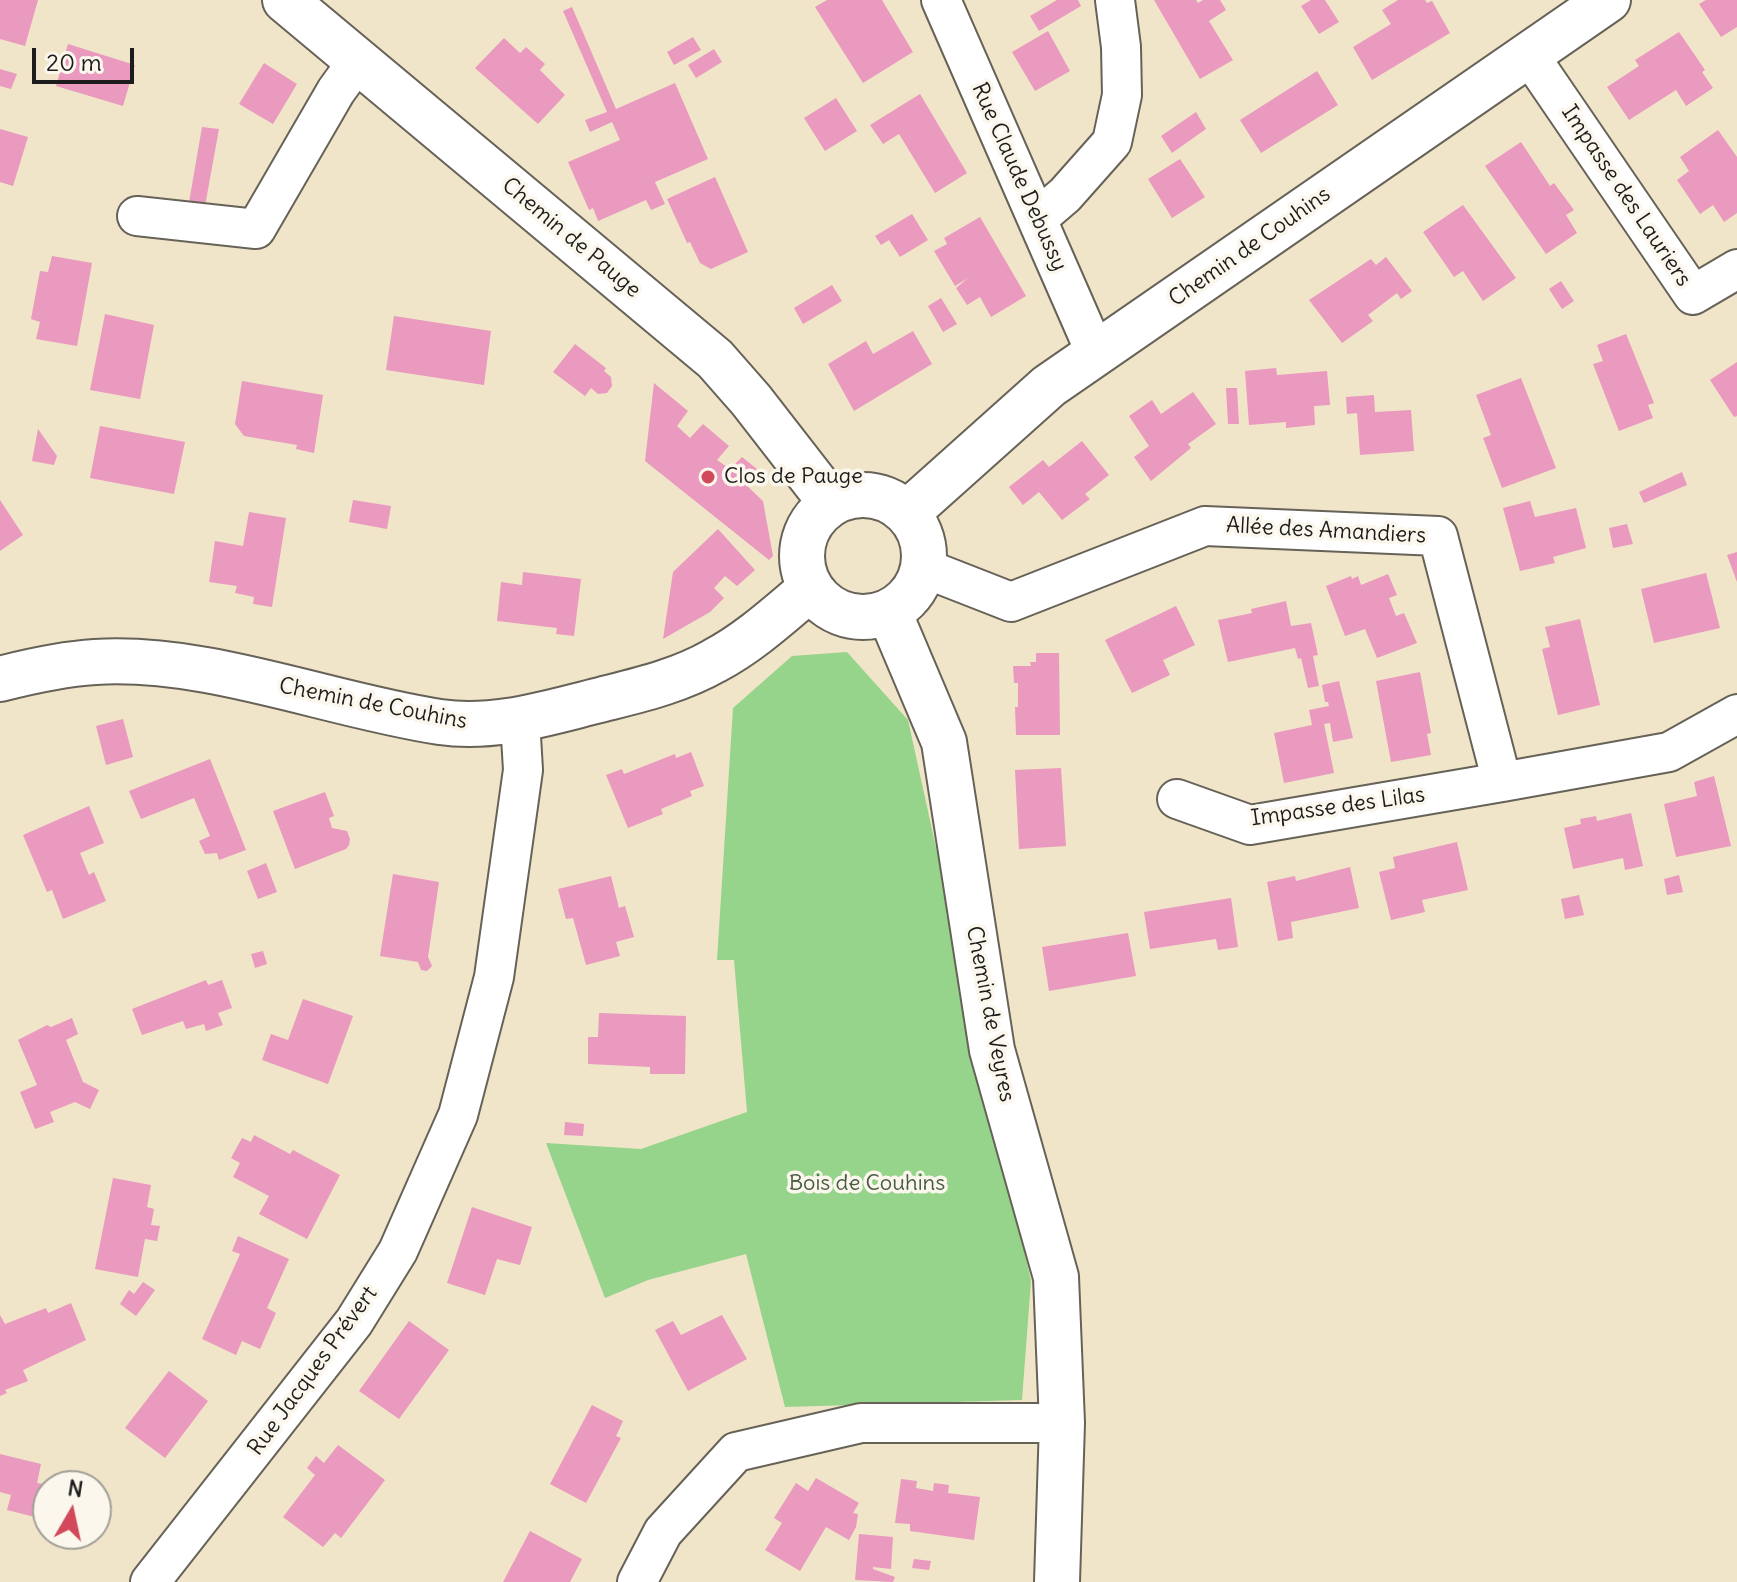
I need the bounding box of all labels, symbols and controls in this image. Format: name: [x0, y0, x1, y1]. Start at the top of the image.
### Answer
scale bar: [36, 32, 138, 82]
text: 20 m: [46, 47, 102, 77]
street label: Rue Claude Debussy: [966, 79, 1072, 275]
street label: Impasse des Lauriers: [1556, 100, 1696, 292]
street label: Chemin de Pauge: [496, 172, 646, 304]
street label: Chemin de Couhins: [1164, 181, 1336, 313]
place label: Clos de Pauge: [724, 464, 863, 490]
marker: Clos de Pauge: [699, 468, 717, 486]
street label: Allée des Amandiers: [1225, 513, 1427, 549]
street label: Chemin de Couhins: [277, 673, 469, 735]
street label: Impasse des Lilas: [1249, 782, 1427, 832]
street label: Chemin de Veyres: [960, 924, 1020, 1104]
park label: Bois de Couhins: [789, 1171, 945, 1197]
street label: Rue Jacques Prévert: [243, 1281, 383, 1461]
north arrow: [32, 1470, 112, 1550]
text: N: [66, 1473, 85, 1503]

